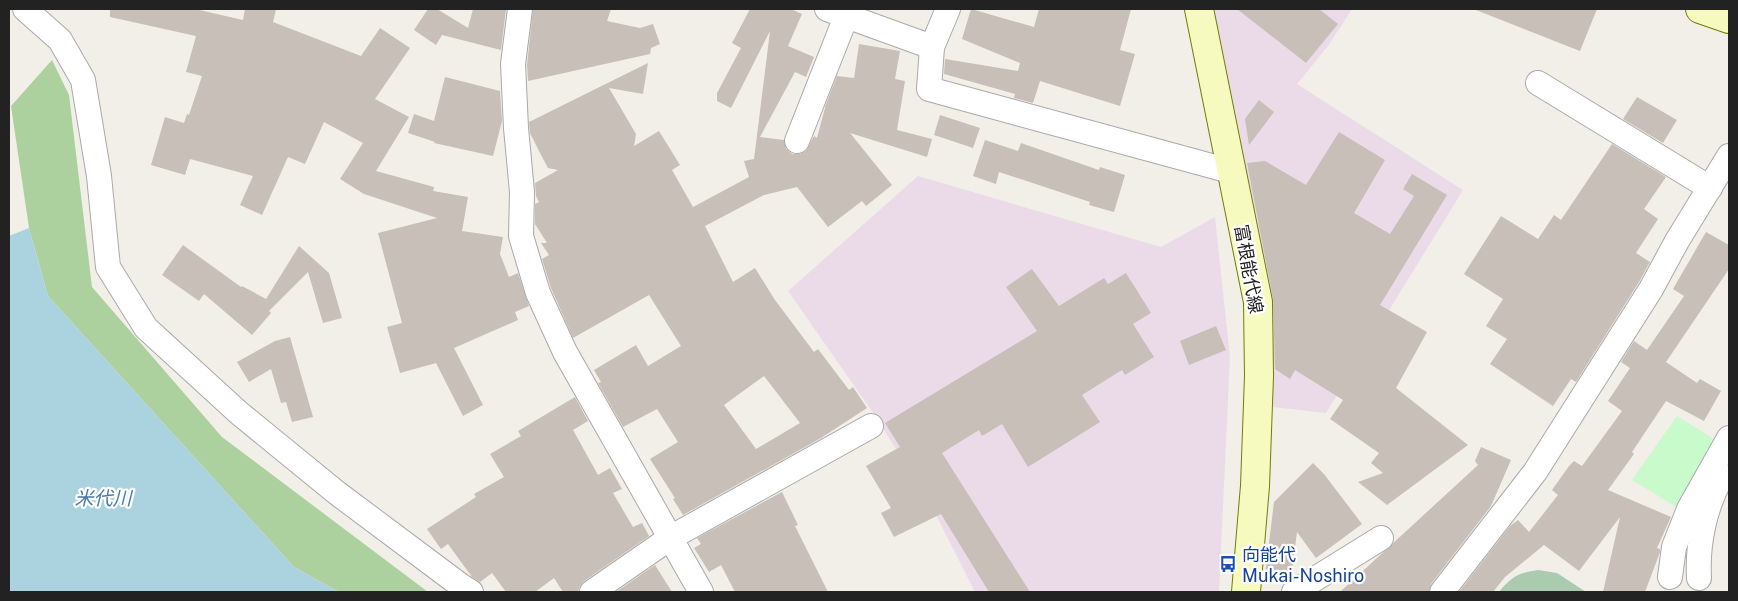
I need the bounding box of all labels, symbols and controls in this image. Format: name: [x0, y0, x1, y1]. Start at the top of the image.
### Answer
street label: 富根能代線: [1231, 223, 1267, 315]
water label: 米代川: [74, 487, 133, 509]
place label: 向能代 Mukai-Noshiro: [1242, 544, 1364, 586]
bus stop icon: 向能代 Mukai-Noshiro: [1218, 554, 1238, 574]

